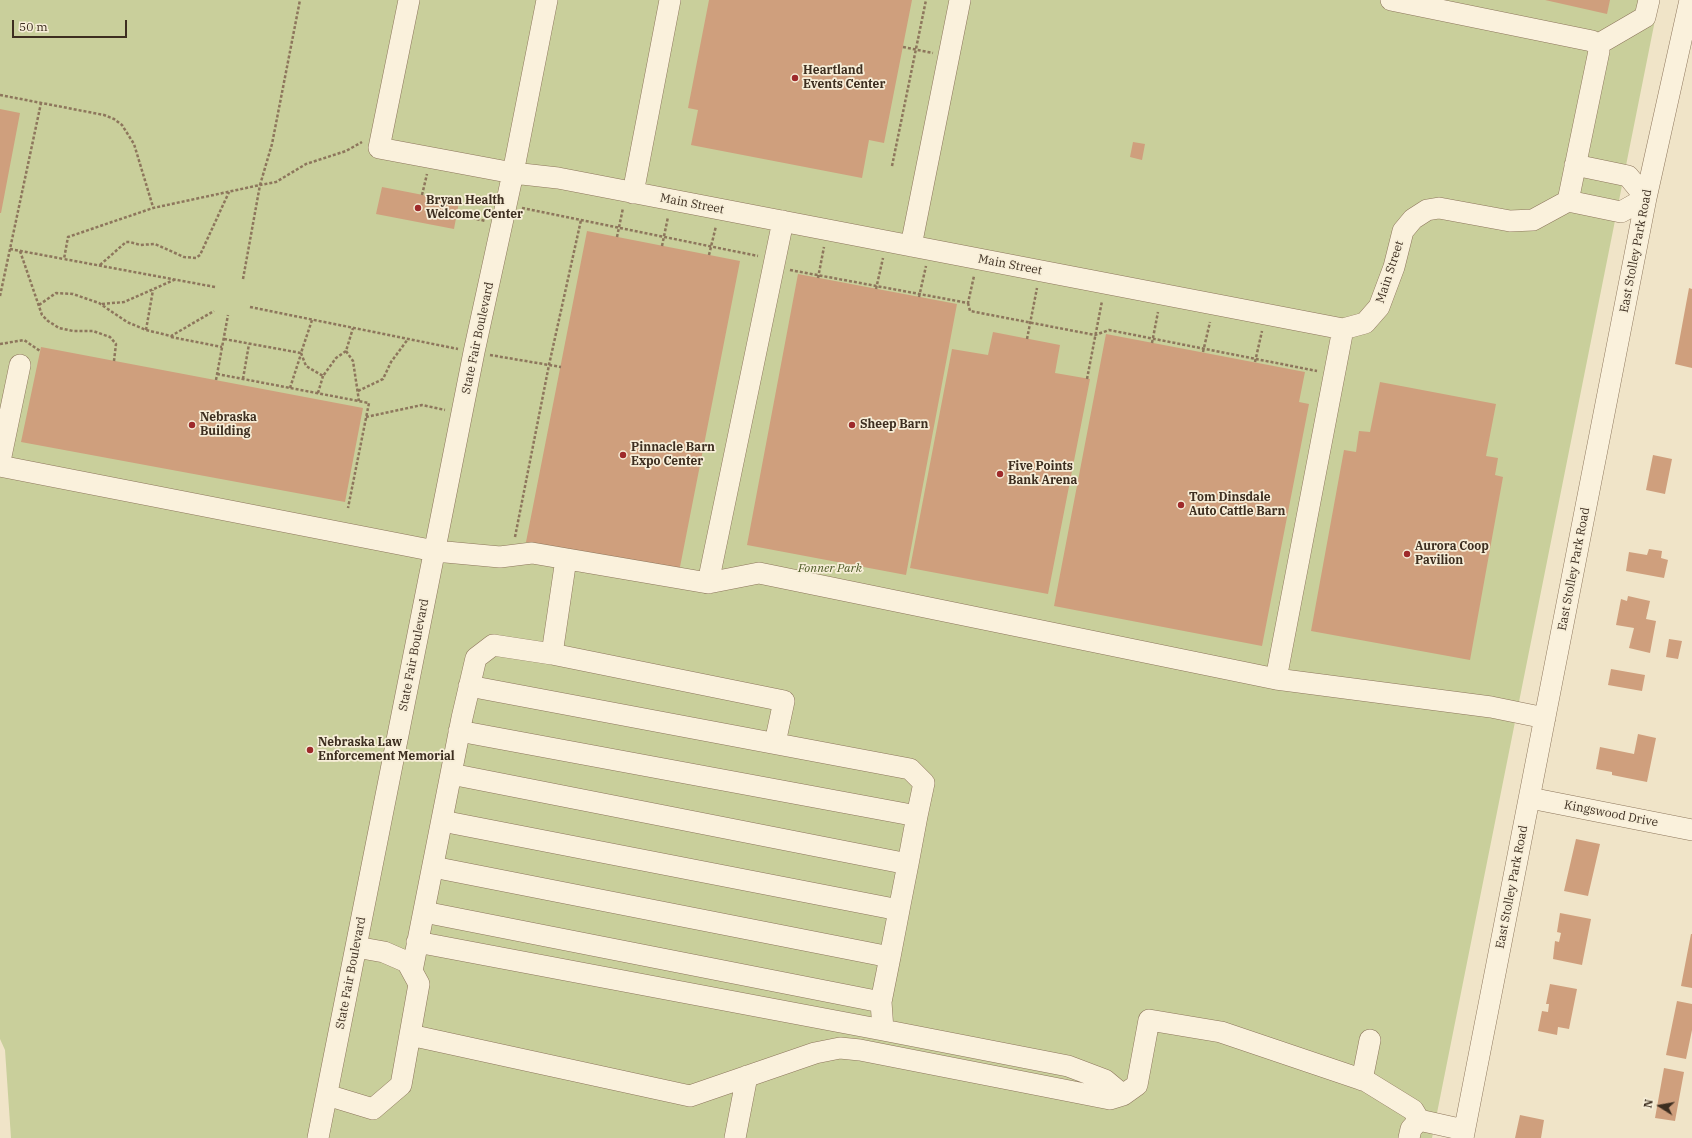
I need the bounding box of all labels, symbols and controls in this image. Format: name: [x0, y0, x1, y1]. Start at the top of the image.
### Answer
scale bar: [14, 12, 129, 38]
text: 50 m: [19, 19, 48, 34]
place label: Heartland Events Center: [803, 64, 885, 92]
marker: Heartland Events Center: [790, 73, 800, 83]
street label: East Stolley Park Road: [1617, 188, 1655, 314]
street label: Main Street: [659, 191, 725, 217]
place label: Bryan Health Welcome Center: [426, 194, 523, 222]
marker: Bryan Health Welcome Center: [413, 203, 423, 213]
street label: Main Street: [1373, 239, 1407, 305]
street label: Main Street: [977, 252, 1043, 278]
street label: State Fair Boulevard: [459, 281, 497, 395]
place label: Nebraska Building: [200, 411, 257, 439]
place label: Sheep Barn: [860, 418, 928, 432]
marker: Nebraska Building: [187, 420, 197, 430]
marker: Sheep Barn: [847, 420, 857, 430]
place label: Pinnacle Barn Expo Center: [631, 441, 715, 469]
marker: Pinnacle Barn Expo Center: [618, 450, 628, 460]
place label: Five Points Bank Arena: [1008, 460, 1077, 488]
marker: Five Points Bank Arena: [995, 469, 1005, 479]
place label: Tom Dinsdale Auto Cattle Barn: [1189, 491, 1285, 519]
marker: Tom Dinsdale Auto Cattle Barn: [1176, 500, 1186, 510]
street label: East Stolley Park Road: [1555, 506, 1593, 632]
place label: Aurora Coop Pavilion: [1415, 540, 1489, 568]
marker: Aurora Coop Pavilion: [1402, 549, 1412, 559]
park label: Fonner Park: [798, 562, 862, 576]
street label: State Fair Boulevard: [396, 598, 432, 712]
place label: Nebraska Law Enforcement Memorial: [318, 736, 455, 764]
marker: Nebraska Law Enforcement Memorial: [305, 745, 315, 755]
street label: Kingswood Drive: [1563, 798, 1659, 830]
street label: East Stolley Park Road: [1493, 824, 1531, 950]
street label: State Fair Boulevard: [333, 916, 369, 1030]
north arrow: [1640, 1086, 1680, 1126]
text: N: [1641, 1098, 1656, 1109]

